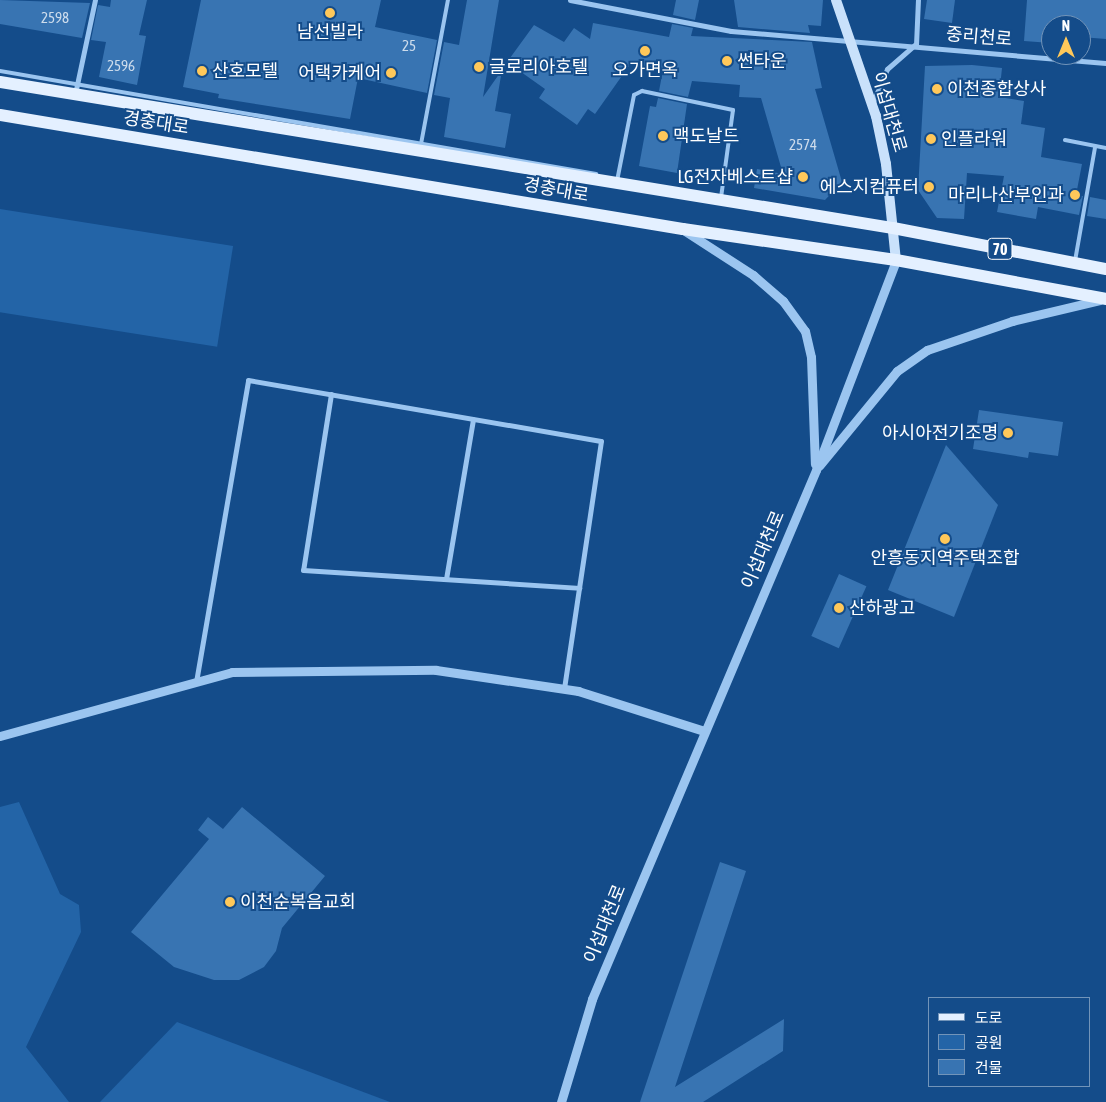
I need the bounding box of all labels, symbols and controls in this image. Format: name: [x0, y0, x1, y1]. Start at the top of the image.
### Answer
marker: 남선빌라: [324, 7, 336, 19]
house number: 2598: [41, 9, 69, 27]
north arrow: [1041, 15, 1091, 65]
text: N: [1062, 18, 1070, 34]
place label: 남선빌라: [297, 21, 363, 43]
street label: 중리천로: [945, 23, 1013, 51]
house number: 25: [402, 37, 416, 55]
marker: 오가면옥: [639, 45, 651, 57]
place label: 썬타운: [737, 50, 787, 72]
marker: 썬타운: [721, 55, 733, 67]
place label: 글로리아호텔: [489, 56, 588, 78]
house number: 2596: [107, 57, 135, 75]
place label: 오가면옥: [612, 59, 678, 81]
place label: 산호모텔: [212, 60, 278, 82]
marker: 글로리아호텔: [473, 61, 485, 73]
place label: 어택카케어: [298, 62, 381, 84]
marker: 산호모텔: [196, 65, 208, 77]
marker: 어택카케어: [385, 67, 397, 79]
street label: 이섭대천로: [867, 69, 911, 155]
place label: 이천종합상사: [947, 78, 1046, 100]
marker: 이천종합상사: [931, 83, 943, 95]
street label: 경충대로: [122, 107, 190, 139]
place label: 맥도날드: [673, 125, 739, 147]
place label: 인플라워: [941, 128, 1007, 150]
marker: 맥도날드: [657, 130, 669, 142]
marker: 인플라워: [925, 133, 937, 145]
house number: 2574: [789, 136, 817, 154]
place label: LG전자베스트샵: [677, 166, 793, 188]
marker: LG전자베스트샵: [797, 171, 809, 183]
street label: 경충대로: [522, 174, 590, 206]
place label: 에스지컴퓨터: [820, 176, 919, 198]
marker: 에스지컴퓨터: [923, 181, 935, 193]
place label: 마리나산부인과: [948, 184, 1064, 206]
marker: 마리나산부인과: [1068, 188, 1082, 202]
road number: 70: [986, 235, 1014, 262]
place label: 아시아전기조명: [882, 422, 998, 444]
marker: 아시아전기조명: [1002, 427, 1014, 439]
street label: 이섭대천로: [737, 508, 789, 592]
marker: 안흥동지역주택조합: [939, 533, 951, 545]
place label: 안흥동지역주택조합: [870, 547, 1020, 569]
place label: 산하광고: [849, 597, 915, 619]
marker: 산하광고: [833, 602, 845, 614]
street label: 이섭대천로: [579, 882, 631, 966]
place label: 이천순복음교회: [240, 891, 356, 913]
marker: 이천순복음교회: [224, 896, 236, 908]
legend: [928, 997, 1091, 1087]
text: 도로: [975, 1009, 1003, 1026]
text: 공원: [975, 1034, 1003, 1051]
text: 건물: [975, 1059, 1003, 1076]

